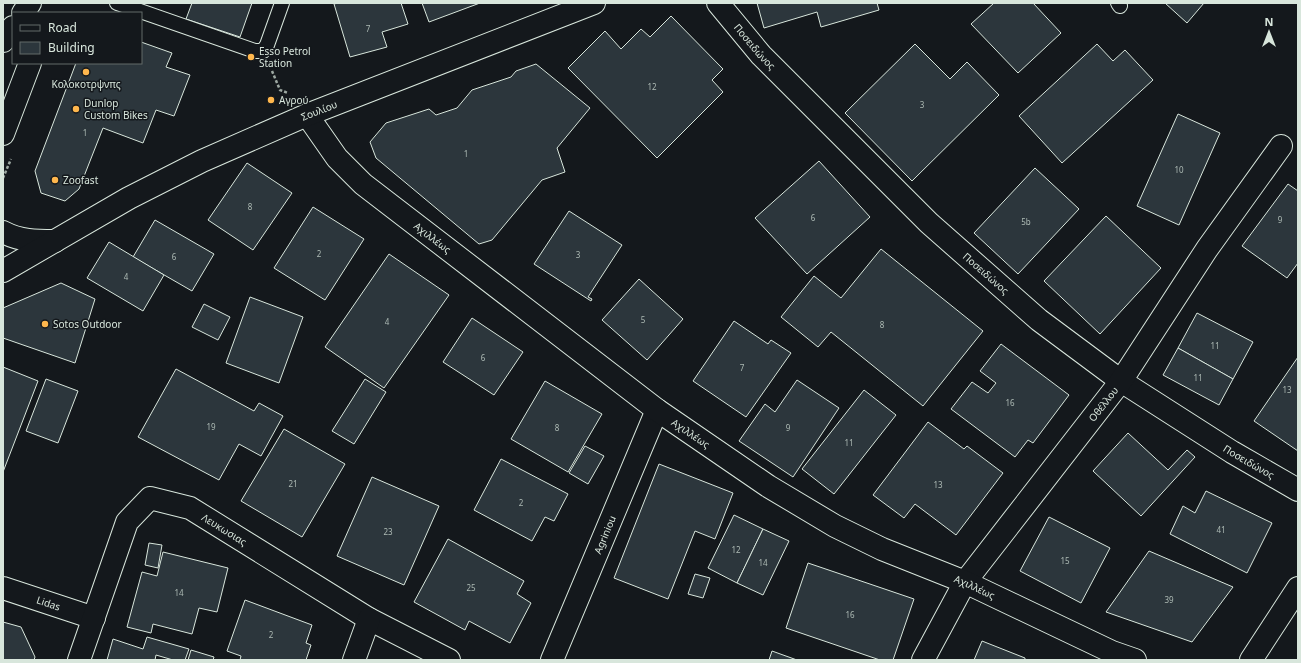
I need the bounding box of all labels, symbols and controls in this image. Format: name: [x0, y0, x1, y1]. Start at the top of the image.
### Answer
legend: [12, 12, 142, 64]
north arrow: [1249, 12, 1289, 52]
text: N: [1265, 14, 1273, 29]
text: Road: [48, 19, 77, 36]
street label: Ποσειδώνος: [731, 21, 779, 73]
house number: 7: [366, 23, 371, 34]
text: Building: [48, 39, 95, 56]
place label: Esso Petrol Station: [259, 44, 311, 70]
marker: Esso Petrol Station: [246, 52, 256, 62]
marker: Κολοκοτρψνπς: [81, 67, 91, 77]
place label: Κολοκοτρψνπς: [51, 77, 121, 91]
house number: 12: [647, 81, 657, 92]
place label: Αγρού: [279, 93, 309, 107]
marker: Αγρού: [266, 95, 276, 105]
place label: Dunlop Custom Bikes: [84, 96, 148, 122]
street label: Σουλίου: [299, 97, 339, 124]
house number: 3: [920, 99, 925, 110]
marker: Dunlop Custom Bikes: [71, 104, 81, 114]
house number: 1: [83, 127, 87, 138]
house number: 1: [464, 148, 468, 159]
house number: 10: [1174, 164, 1184, 175]
place label: Zoofast: [63, 173, 99, 187]
marker: Zoofast: [50, 175, 60, 185]
house number: 8: [248, 201, 253, 212]
house number: 6: [811, 212, 816, 223]
house number: 9: [1278, 214, 1283, 225]
house number: 5b: [1021, 216, 1031, 227]
street label: Αχιλλέως: [411, 219, 454, 256]
house number: 2: [317, 248, 322, 259]
house number: 3: [576, 249, 581, 260]
street label: Ποσειδώνος: [960, 249, 1012, 297]
house number: 6: [172, 251, 177, 262]
house number: 4: [124, 271, 129, 282]
house number: 5: [641, 314, 646, 325]
house number: 4: [385, 316, 390, 327]
place label: Sotos Outdoor: [53, 317, 122, 331]
marker: Sotos Outdoor: [40, 319, 50, 329]
house number: 8: [880, 319, 885, 330]
house number: 11: [1210, 340, 1220, 351]
house number: 6: [481, 352, 486, 363]
house number: 7: [740, 362, 745, 373]
house number: 11: [1193, 372, 1203, 383]
street label: Οθέλλου: [1085, 384, 1121, 424]
house number: 13: [1282, 384, 1292, 395]
house number: 16: [1005, 397, 1015, 408]
street label: Αχιλλέως: [669, 415, 713, 451]
house number: 19: [206, 421, 216, 432]
house number: 8: [555, 422, 560, 433]
house number: 9: [786, 422, 791, 433]
house number: 11: [844, 437, 854, 448]
street label: Ποσειδώνος: [1221, 441, 1277, 482]
house number: 21: [288, 478, 298, 489]
house number: 13: [933, 479, 943, 490]
house number: 2: [519, 497, 524, 508]
street label: Λευκωσιας: [199, 510, 250, 549]
street label: Agriniou: [590, 513, 619, 556]
house number: 41: [1216, 524, 1226, 535]
house number: 23: [383, 526, 393, 537]
house number: 12: [731, 544, 741, 555]
house number: 15: [1060, 555, 1070, 566]
house number: 14: [758, 557, 768, 568]
street label: Αχιλλέως: [952, 571, 998, 602]
house number: 25: [466, 582, 476, 593]
house number: 14: [174, 587, 184, 598]
street label: Lidas: [35, 593, 63, 614]
house number: 39: [1164, 594, 1174, 605]
house number: 16: [845, 609, 855, 620]
house number: 2: [269, 629, 274, 640]

